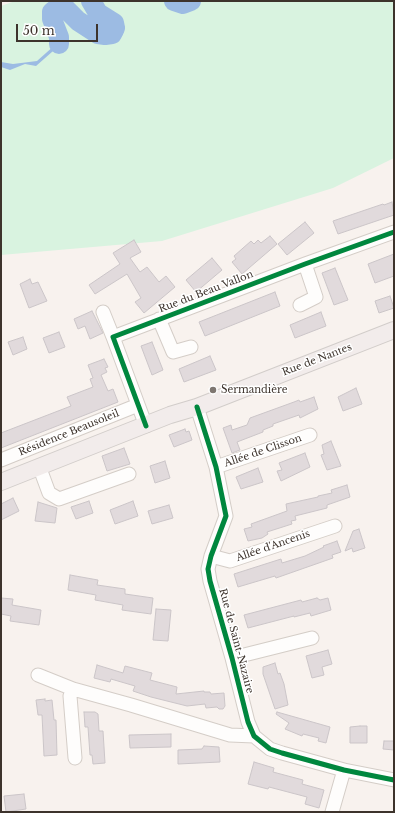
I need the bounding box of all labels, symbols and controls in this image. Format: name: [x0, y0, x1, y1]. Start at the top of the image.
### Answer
scale bar: [18, 16, 100, 42]
text: 50 m: [23, 23, 55, 38]
street label: Rue du Beau Vallon: [157, 268, 255, 316]
street label: Rue de Nantes: [280, 341, 354, 379]
place label: Sermandière: [221, 384, 287, 396]
marker: Sermandière: [208, 385, 218, 395]
street label: Résidence Beausoleil: [17, 407, 121, 459]
street label: Allée de Clisson: [223, 432, 303, 470]
street label: Allée d'Ancenis: [235, 528, 311, 564]
street label: Rue de Saint-Nazaire: [216, 587, 256, 695]

